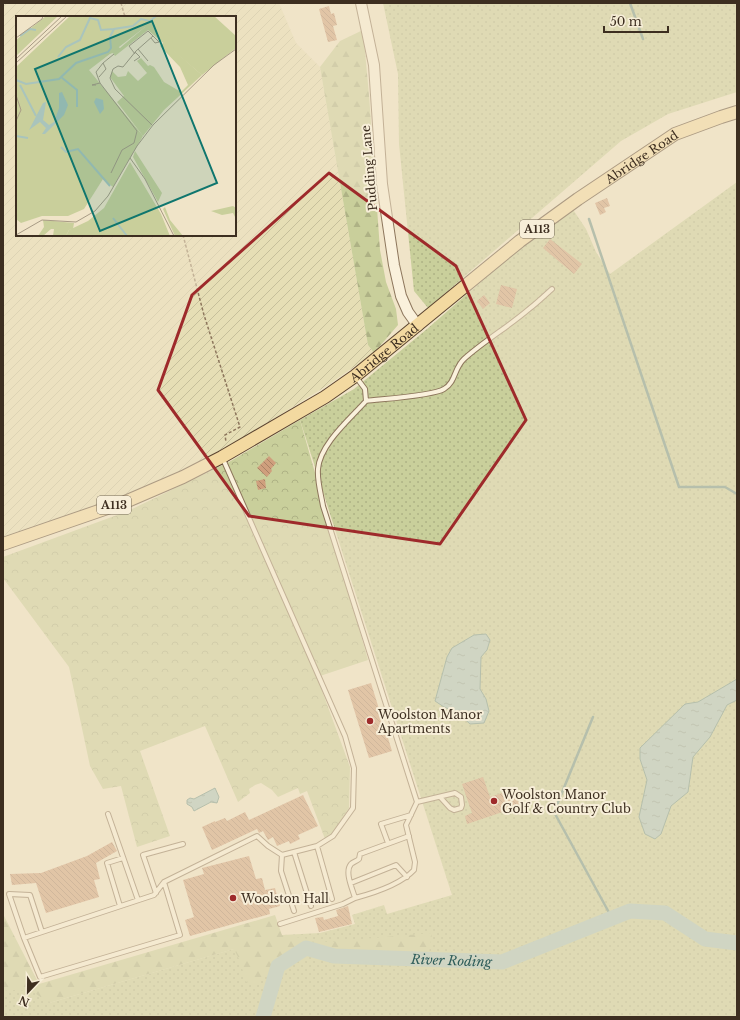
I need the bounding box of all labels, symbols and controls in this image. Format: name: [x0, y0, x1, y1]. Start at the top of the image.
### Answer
scale bar: [604, 8, 668, 34]
text: 50 m: [610, 14, 642, 29]
inset map: [16, 16, 236, 236]
street label: Pudding Lane: [358, 124, 380, 211]
street label: Abridge Road: [601, 127, 681, 187]
road number: A113: [520, 220, 554, 238]
street label: Abridge Road: [346, 320, 421, 386]
road number: A113: [97, 496, 131, 514]
place label: Woolston Manor Apartments: [377, 707, 482, 736]
marker: Woolston Manor Apartments: [365, 716, 375, 726]
place label: Woolston Manor Golf & Country Club: [501, 787, 631, 816]
marker: Woolston Manor Golf & Country Club: [489, 796, 499, 806]
place label: Woolston Hall: [240, 891, 329, 906]
marker: Woolston Hall: [228, 893, 238, 903]
water label: River Roding: [410, 950, 493, 970]
north arrow: [8, 972, 48, 1012]
text: N: [16, 993, 32, 1010]

